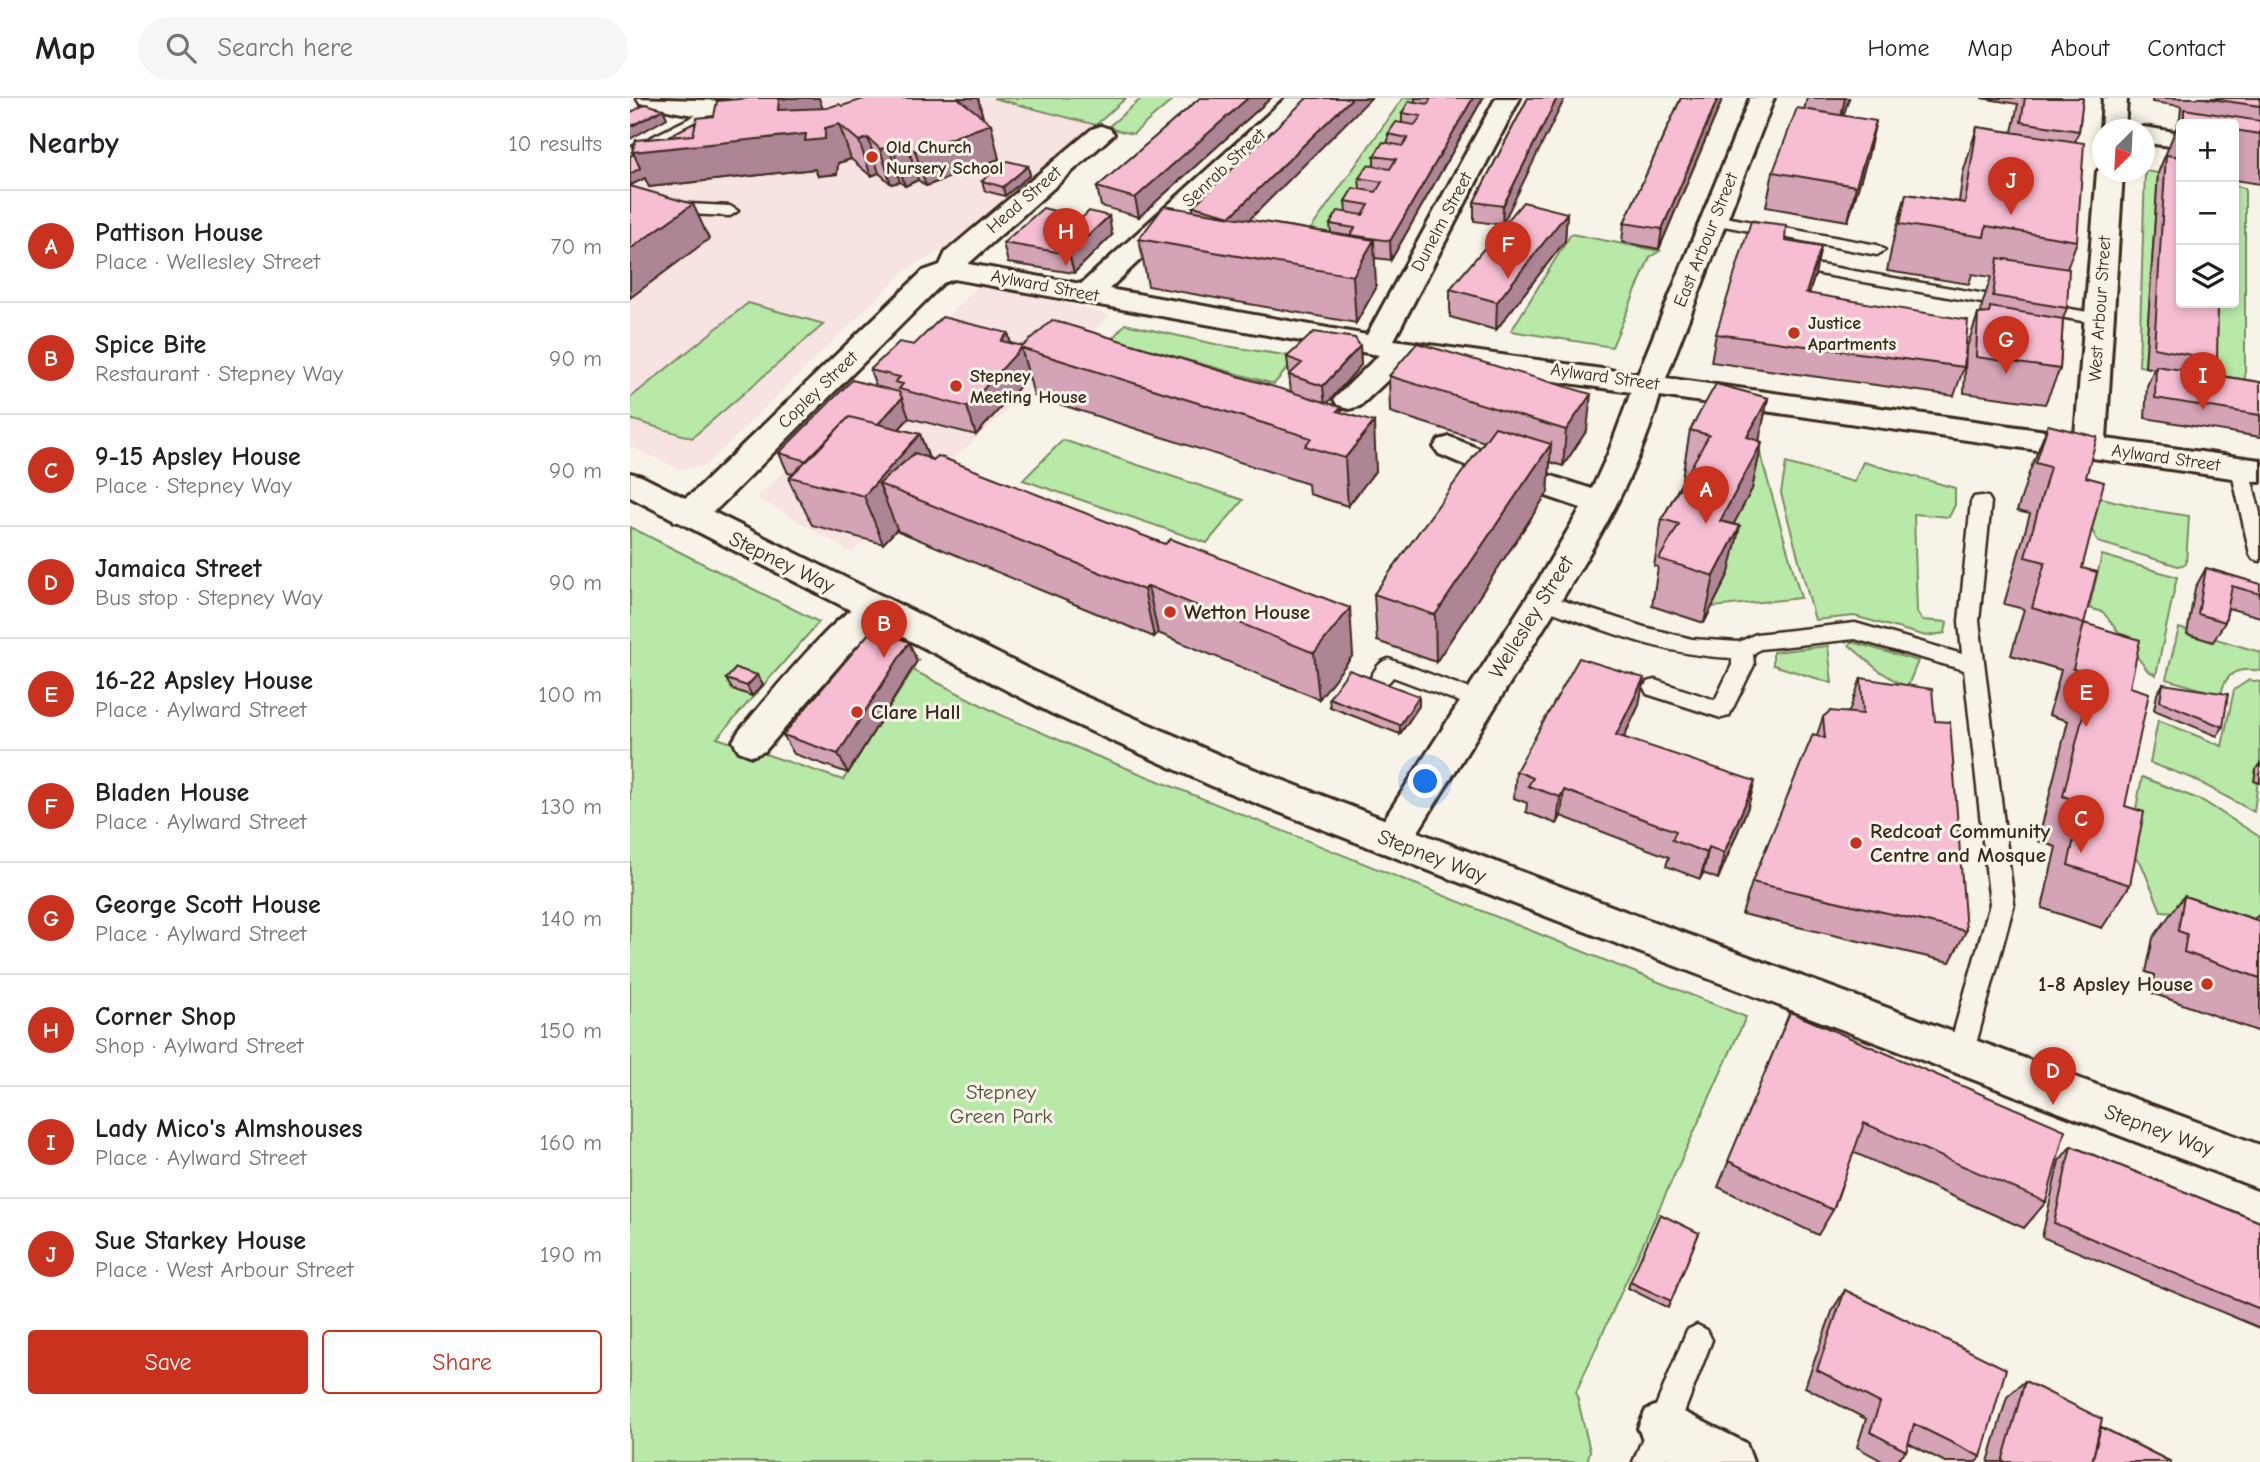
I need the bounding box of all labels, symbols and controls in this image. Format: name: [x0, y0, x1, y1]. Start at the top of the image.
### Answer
search box: [138, 17, 628, 80]
text: Map: [35, 29, 96, 67]
icon: search: [162, 29, 200, 67]
text: Search here: [218, 33, 353, 63]
text: Home: [1868, 34, 1929, 62]
text: Map: [1967, 34, 2013, 62]
text: About: [2051, 34, 2109, 62]
text: Contact: [2147, 34, 2225, 62]
north arrow: [2092, 119, 2155, 182]
map controls: [2176, 119, 2239, 308]
button: +: [2176, 119, 2239, 182]
street label: Senrab Street: [1178, 124, 1270, 212]
text: Nearby: [28, 126, 119, 161]
text: 10 results: [508, 130, 602, 157]
place label: Old Church Nursery School: [886, 137, 1003, 179]
marker: Old Church Nursery School: [864, 149, 880, 165]
pin: J: [1988, 157, 2034, 215]
street label: Head Street: [982, 162, 1066, 238]
street label: Dunelm Street: [1407, 168, 1477, 275]
street label: East Arbour Street: [1669, 169, 1743, 310]
button: −: [2176, 182, 2239, 245]
pin: H: [1043, 208, 1089, 266]
text: Pattison House: [95, 218, 263, 248]
pin: F: [1485, 221, 1531, 279]
text: A: [45, 233, 57, 260]
text: 70 m: [550, 233, 602, 260]
street label: West Arbour Street: [2084, 234, 2116, 383]
button: layers: [2176, 245, 2239, 308]
text: Place · Wellesley Street: [95, 248, 320, 275]
street label: Aylward Street: [989, 265, 1102, 307]
place label: Justice Apartments: [1808, 313, 1896, 355]
pin: G: [1983, 316, 2029, 374]
marker: Justice Apartments: [1786, 325, 1802, 341]
text: Spice Bite: [95, 330, 206, 360]
text: B: [44, 345, 58, 372]
text: 90 m: [549, 345, 602, 372]
street label: Copley Street: [774, 346, 863, 433]
pin: I: [2180, 352, 2226, 410]
street label: Aylward Street: [1549, 359, 1661, 395]
text: Restaurant · Stepney Way: [95, 360, 343, 387]
place label: Stepney Meeting House: [970, 366, 1087, 408]
marker: Stepney Meeting House: [948, 378, 964, 394]
street label: Aylward Street: [2110, 440, 2222, 476]
text: 9-15 Apsley House: [95, 442, 301, 472]
text: C: [44, 457, 58, 484]
text: 90 m: [549, 457, 602, 484]
pin: A: [1683, 466, 1729, 524]
text: Place · Stepney Way: [95, 472, 292, 499]
street label: Stepney Way: [725, 526, 839, 598]
street label: Wellesley Street: [1484, 551, 1579, 683]
text: Jamaica Street: [95, 554, 262, 584]
text: D: [44, 569, 58, 596]
text: 90 m: [549, 569, 602, 596]
text: Bus stop · Stepney Way: [95, 584, 323, 611]
pin: B: [861, 600, 907, 658]
place label: Wetton House: [1184, 600, 1310, 624]
marker: Wetton House: [1162, 604, 1178, 620]
text: 16-22 Apsley House: [95, 666, 313, 696]
pin: E: [2063, 669, 2109, 727]
text: E: [44, 681, 58, 708]
text: 100 m: [538, 681, 602, 708]
text: Place · Aylward Street: [95, 696, 307, 723]
place label: Clare Hall: [871, 700, 960, 724]
marker: Clare Hall: [849, 704, 865, 720]
your location: [1408, 764, 1442, 798]
text: Bladen House: [95, 778, 249, 808]
text: F: [44, 793, 58, 820]
text: 130 m: [541, 793, 602, 820]
pin: C: [2058, 795, 2104, 853]
text: Place · Aylward Street: [95, 808, 307, 835]
place label: Redcoat Community Centre and Mosque: [1870, 819, 2050, 867]
street label: Stepney Way: [1374, 824, 1490, 888]
marker: Redcoat Community Centre and Mosque: [1848, 835, 1864, 851]
text: George Scott House: [95, 890, 321, 920]
text: G: [43, 905, 59, 932]
text: 140 m: [541, 905, 602, 932]
text: Place · Aylward Street: [95, 920, 307, 947]
place label: 1-8 Apsley House: [2038, 972, 2193, 996]
marker: 1-8 Apsley House: [2199, 976, 2215, 992]
text: Corner Shop: [95, 1002, 236, 1032]
text: H: [43, 1017, 59, 1044]
text: 150 m: [540, 1017, 602, 1044]
text: Shop · Aylward Street: [95, 1032, 304, 1059]
pin: D: [2030, 1047, 2076, 1105]
park label: Stepney Green Park: [950, 1080, 1052, 1128]
street label: Stepney Way: [2101, 1099, 2217, 1161]
text: Lady Mico's Almshouses: [95, 1114, 363, 1144]
text: I: [46, 1129, 56, 1156]
text: 160 m: [540, 1129, 602, 1156]
text: Place · Aylward Street: [95, 1144, 307, 1171]
text: Sue Starkey House: [95, 1226, 306, 1256]
text: J: [46, 1241, 56, 1268]
text: 190 m: [540, 1241, 602, 1268]
text: Place · West Arbour Street: [95, 1256, 354, 1283]
button: Save: [28, 1330, 308, 1394]
button: Share: [322, 1330, 602, 1394]

